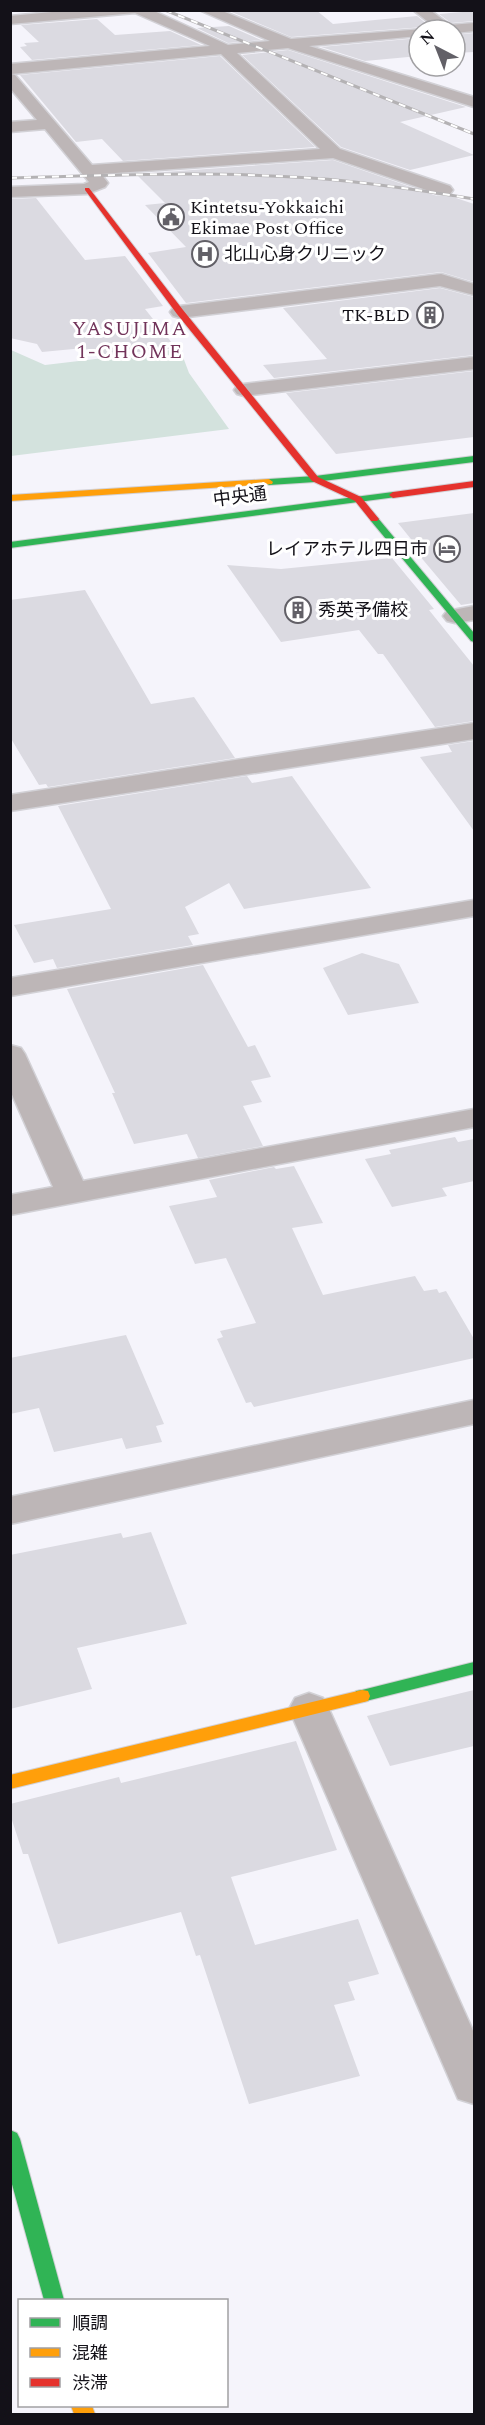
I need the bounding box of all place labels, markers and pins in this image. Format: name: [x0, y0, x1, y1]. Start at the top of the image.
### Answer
place label: Kintetsu-Yokkaichi Ekimae Post Office: [190, 194, 344, 242]
public building icon: Kintetsu-Yokkaichi Ekimae Post Office: [156, 202, 186, 232]
hospital icon: 北山心身クリニック: [190, 239, 220, 269]
place label: 北山心身クリニック: [224, 241, 386, 268]
building icon: TK-BLD: [415, 300, 445, 330]
place label: TK-BLD: [342, 302, 410, 329]
hotel icon: レイアホテル四日市: [432, 534, 462, 564]
place label: レイアホテル四日市: [266, 536, 428, 563]
building icon: 秀英予備校: [283, 595, 313, 625]
place label: 秀英予備校: [318, 597, 408, 624]

